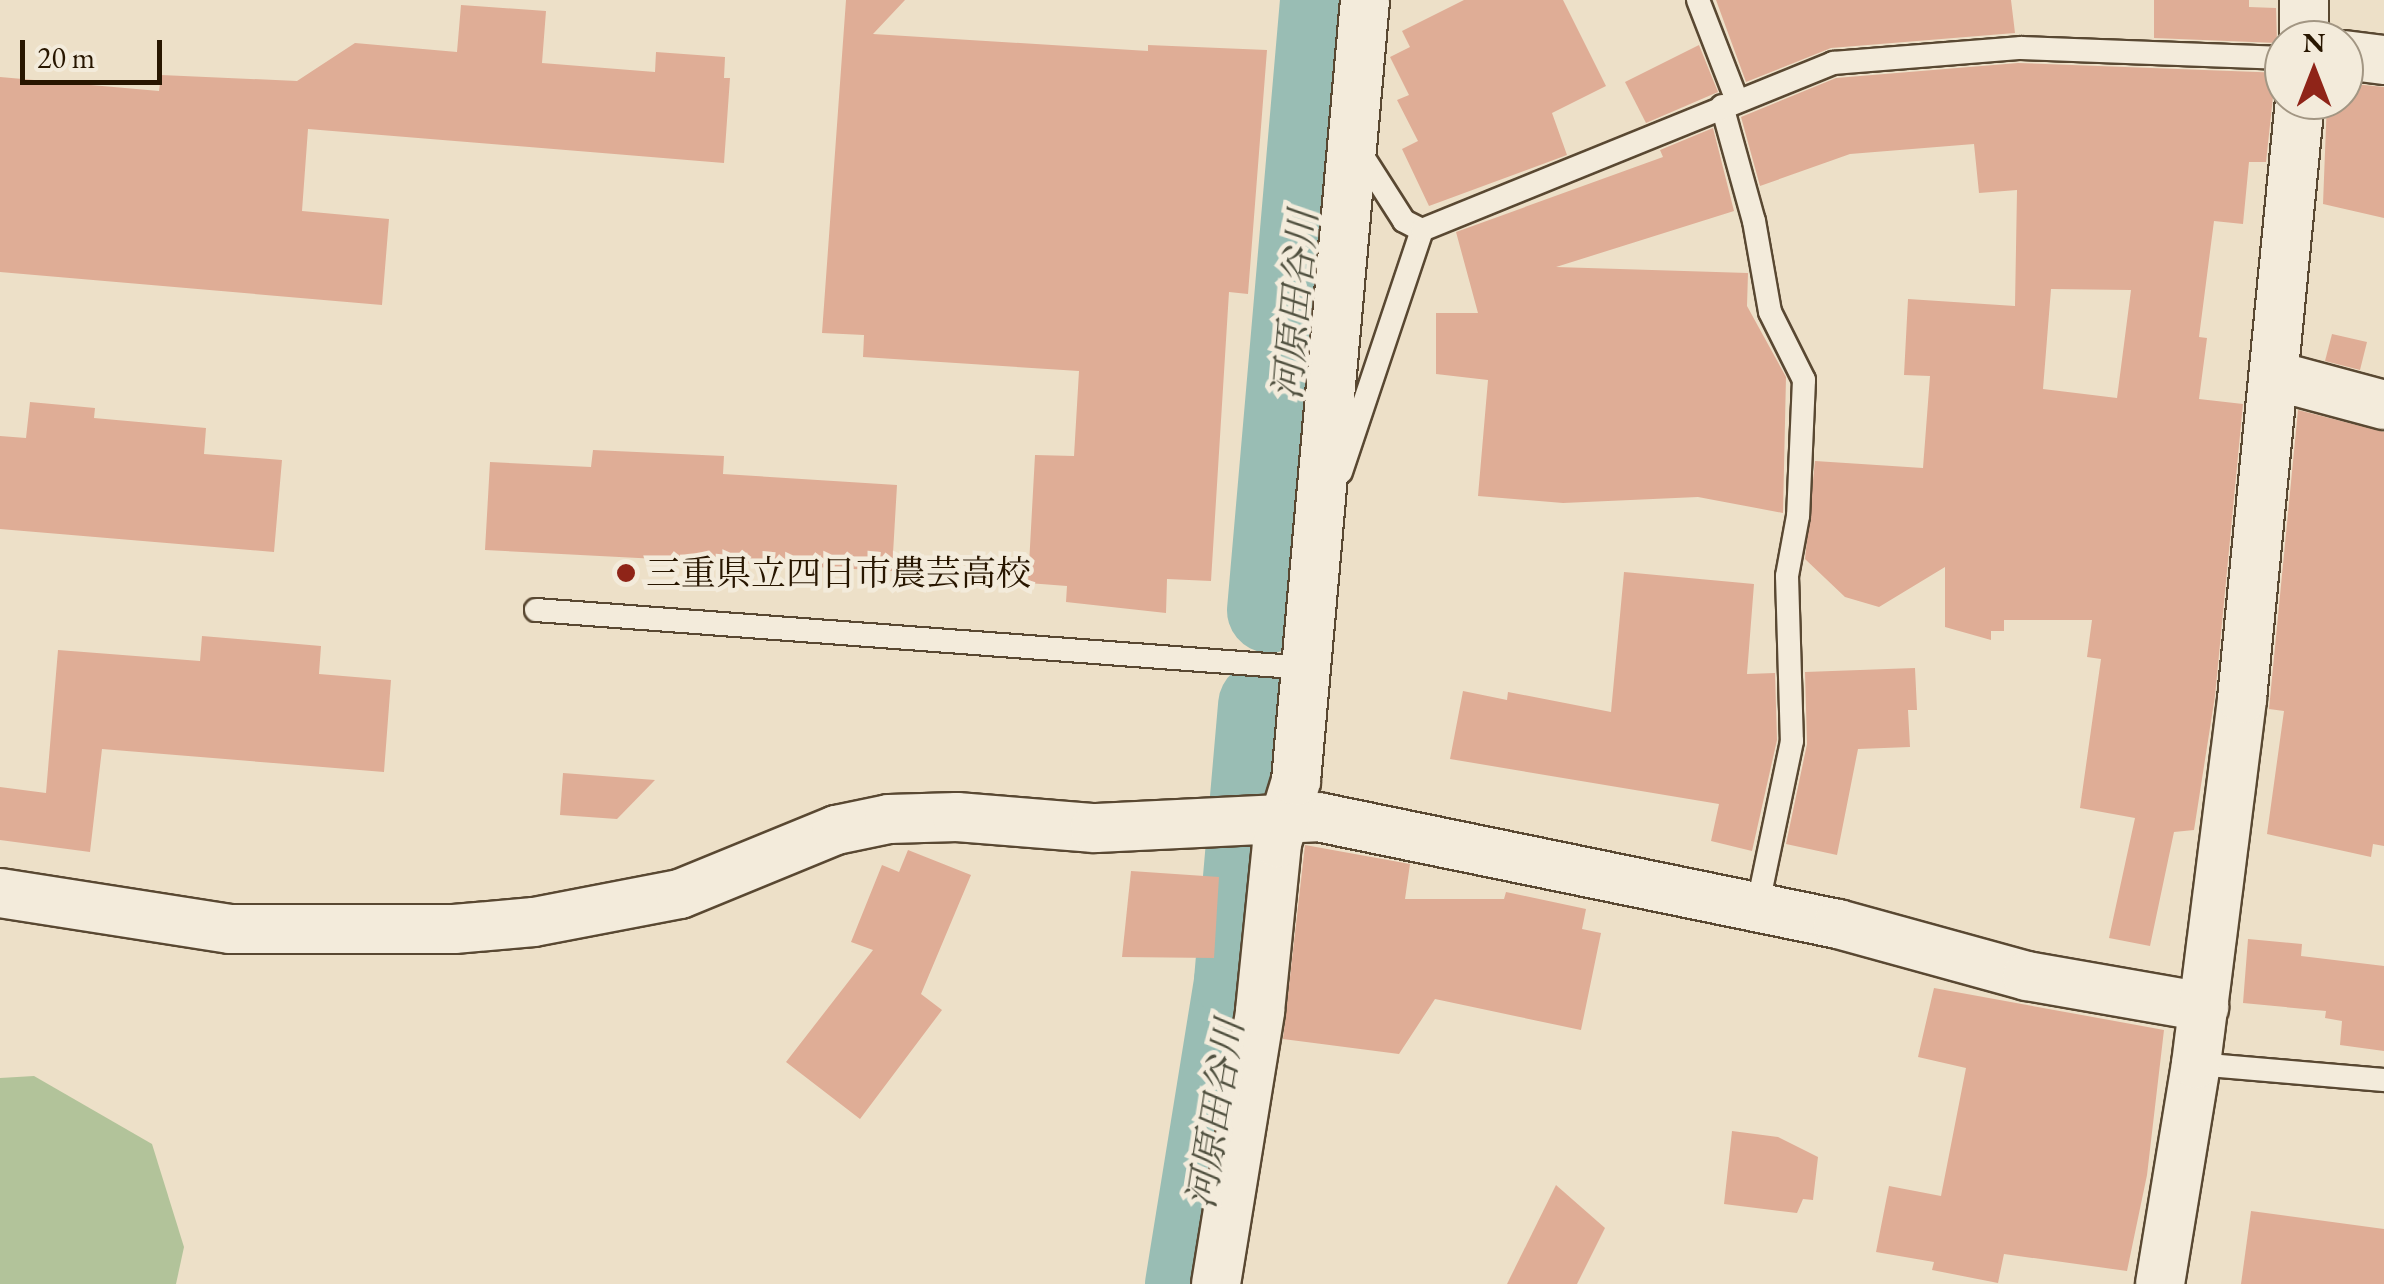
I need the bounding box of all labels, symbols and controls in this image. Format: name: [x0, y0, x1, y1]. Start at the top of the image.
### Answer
scale bar: [25, 20, 168, 82]
north arrow: [2264, 20, 2364, 120]
text: N: [2303, 24, 2325, 60]
text: 20 m: [37, 38, 95, 77]
water label: 河原田谷川: [1264, 208, 1326, 402]
place label: 三重県立四日市農芸高校: [646, 552, 1031, 594]
marker: 三重県立四日市農芸高校: [615, 562, 637, 584]
water label: 河原田谷川: [1178, 1017, 1252, 1211]

